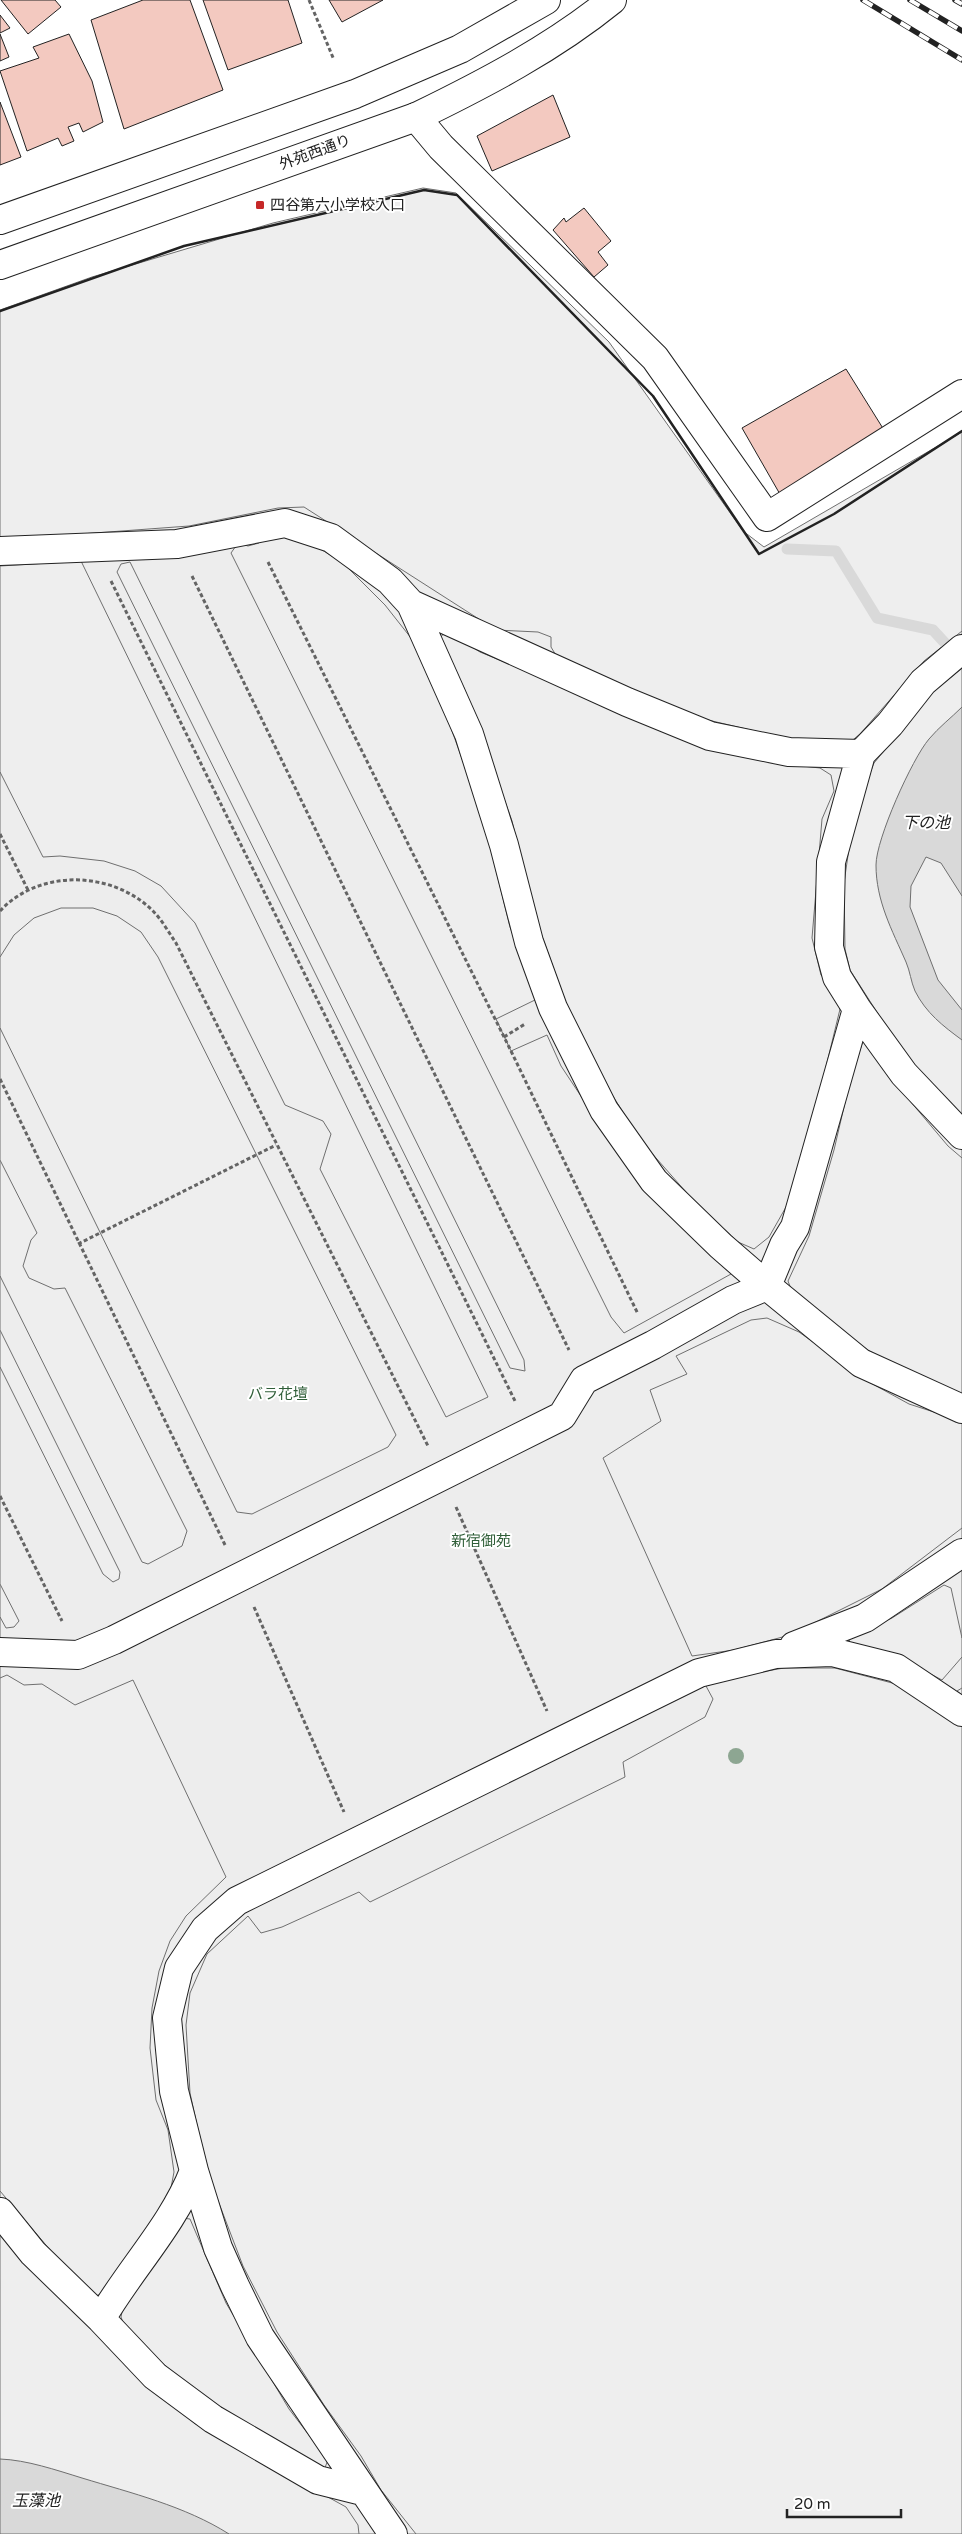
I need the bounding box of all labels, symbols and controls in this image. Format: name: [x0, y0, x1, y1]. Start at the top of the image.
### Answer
street label: 外苑西通り: [277, 131, 353, 173]
place label: 四谷第六小学校入口: [270, 196, 405, 214]
marker: 四谷第六小学校入口: [254, 199, 266, 211]
water label: 下の池: [902, 813, 952, 833]
park label: バラ花壇: [248, 1385, 308, 1403]
park label: 新宿御苑: [451, 1532, 511, 1550]
scale bar: [787, 2486, 901, 2518]
water label: 玉藻池: [12, 2491, 62, 2511]
text: 20 m: [794, 2495, 831, 2513]

